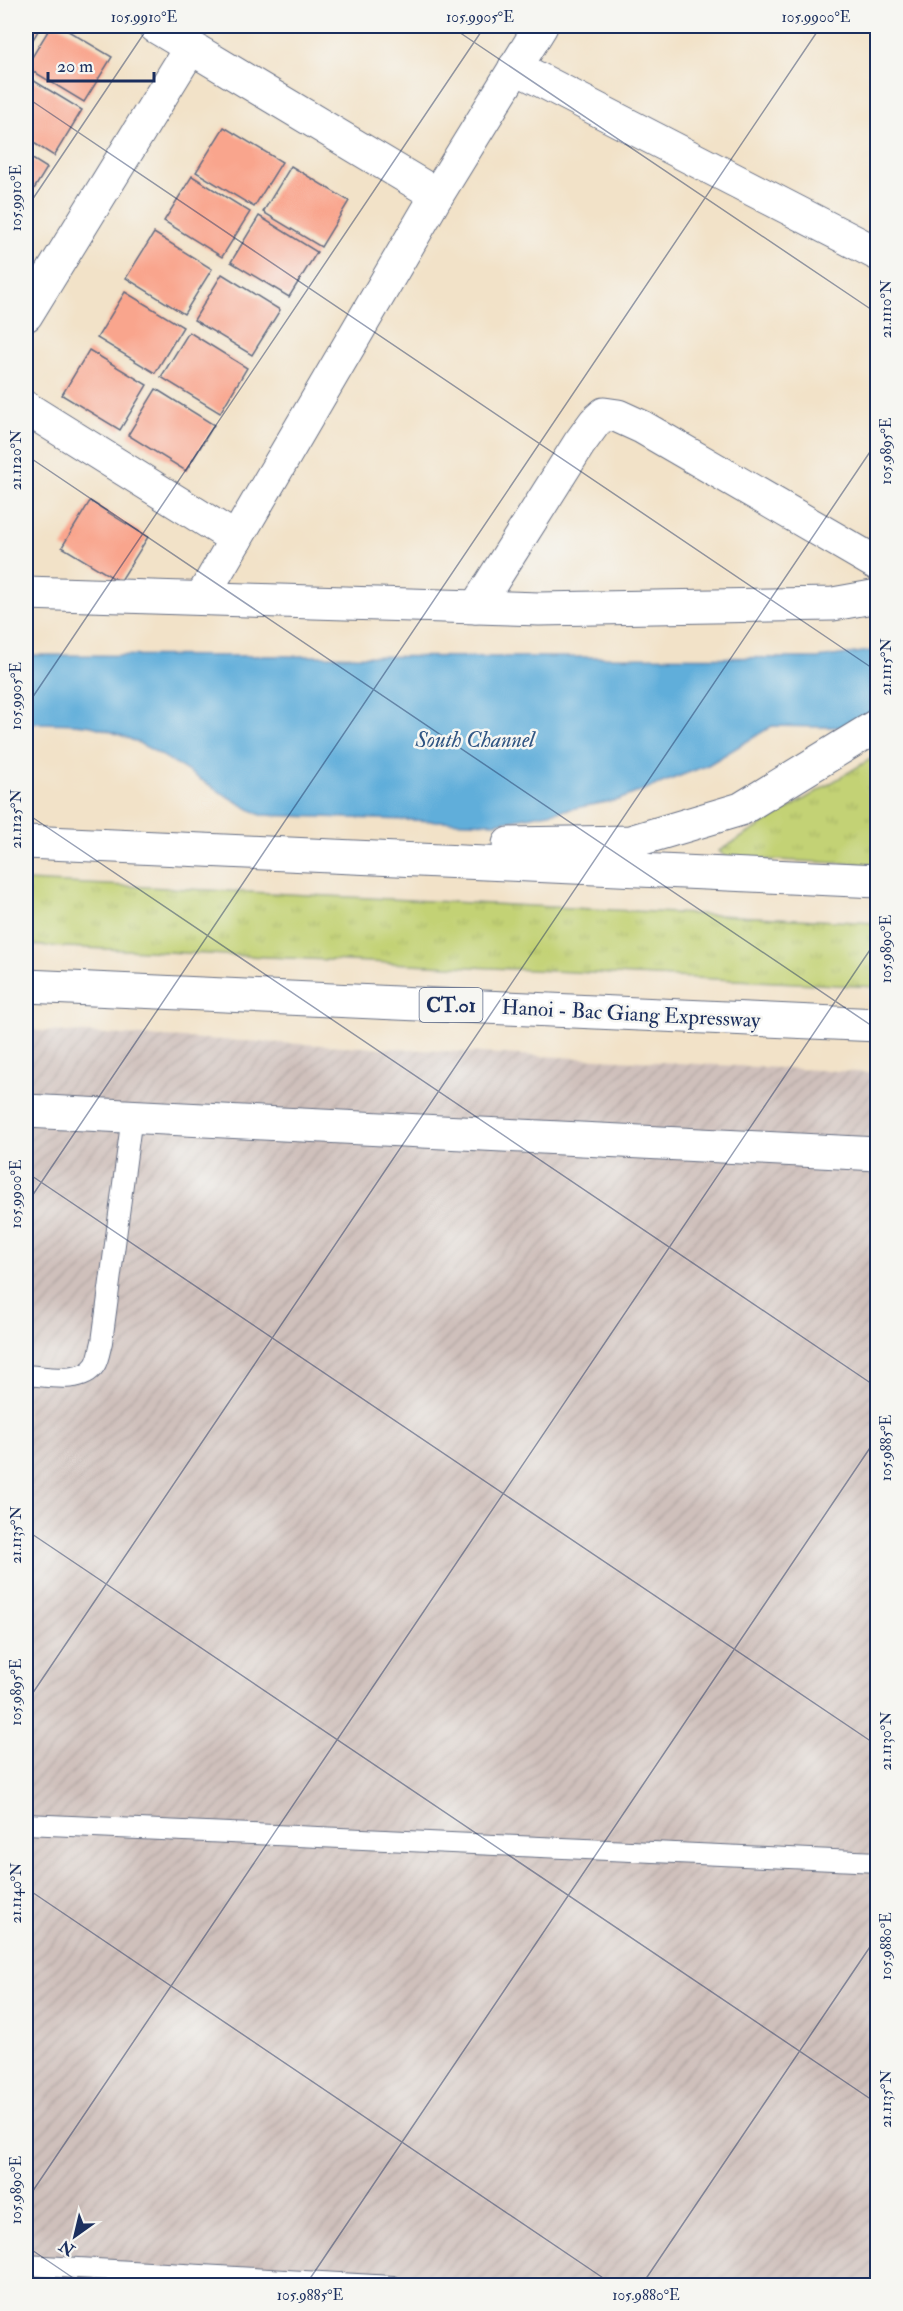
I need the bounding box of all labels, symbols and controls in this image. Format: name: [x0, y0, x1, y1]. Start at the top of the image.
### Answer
text: 105.9910°E: [111, 8, 177, 27]
text: 105.9905°E: [446, 8, 514, 27]
text: 105.9900°E: [781, 8, 851, 27]
scale bar: [48, 45, 154, 83]
text: 20 m: [57, 55, 93, 78]
text: 105.9910°E: [7, 165, 26, 231]
text: 21.1110°N: [877, 279, 896, 338]
text: 105.9895°E: [877, 417, 896, 485]
text: 21.1120°N: [7, 429, 26, 490]
text: 21.1115°N: [877, 638, 896, 696]
text: 105.9905°E: [7, 662, 26, 730]
water label: South Channel: [414, 726, 536, 754]
text: 21.1125°N: [7, 789, 26, 849]
text: 105.9890°E: [877, 915, 896, 983]
road number: CT.01: [420, 988, 482, 1022]
street label: Hanoi - Bac Giang Expressway: [501, 994, 762, 1034]
text: 105.9900°E: [7, 1159, 26, 1229]
text: 105.9885°E: [877, 1414, 896, 1481]
text: 21.1135°N: [7, 1506, 26, 1564]
text: 105.9895°E: [7, 1658, 26, 1726]
text: 21.1130°N: [877, 1711, 896, 1770]
text: 21.1140°N: [7, 1862, 26, 1924]
text: 105.9880°E: [877, 1912, 896, 1980]
text: 21.1135°N: [877, 2070, 896, 2128]
text: 105.9890°E: [7, 2156, 26, 2224]
north arrow: [45, 2206, 105, 2266]
text: N: [55, 2235, 80, 2260]
text: 105.9885°E: [277, 2286, 344, 2305]
text: 105.9880°E: [612, 2286, 680, 2305]

